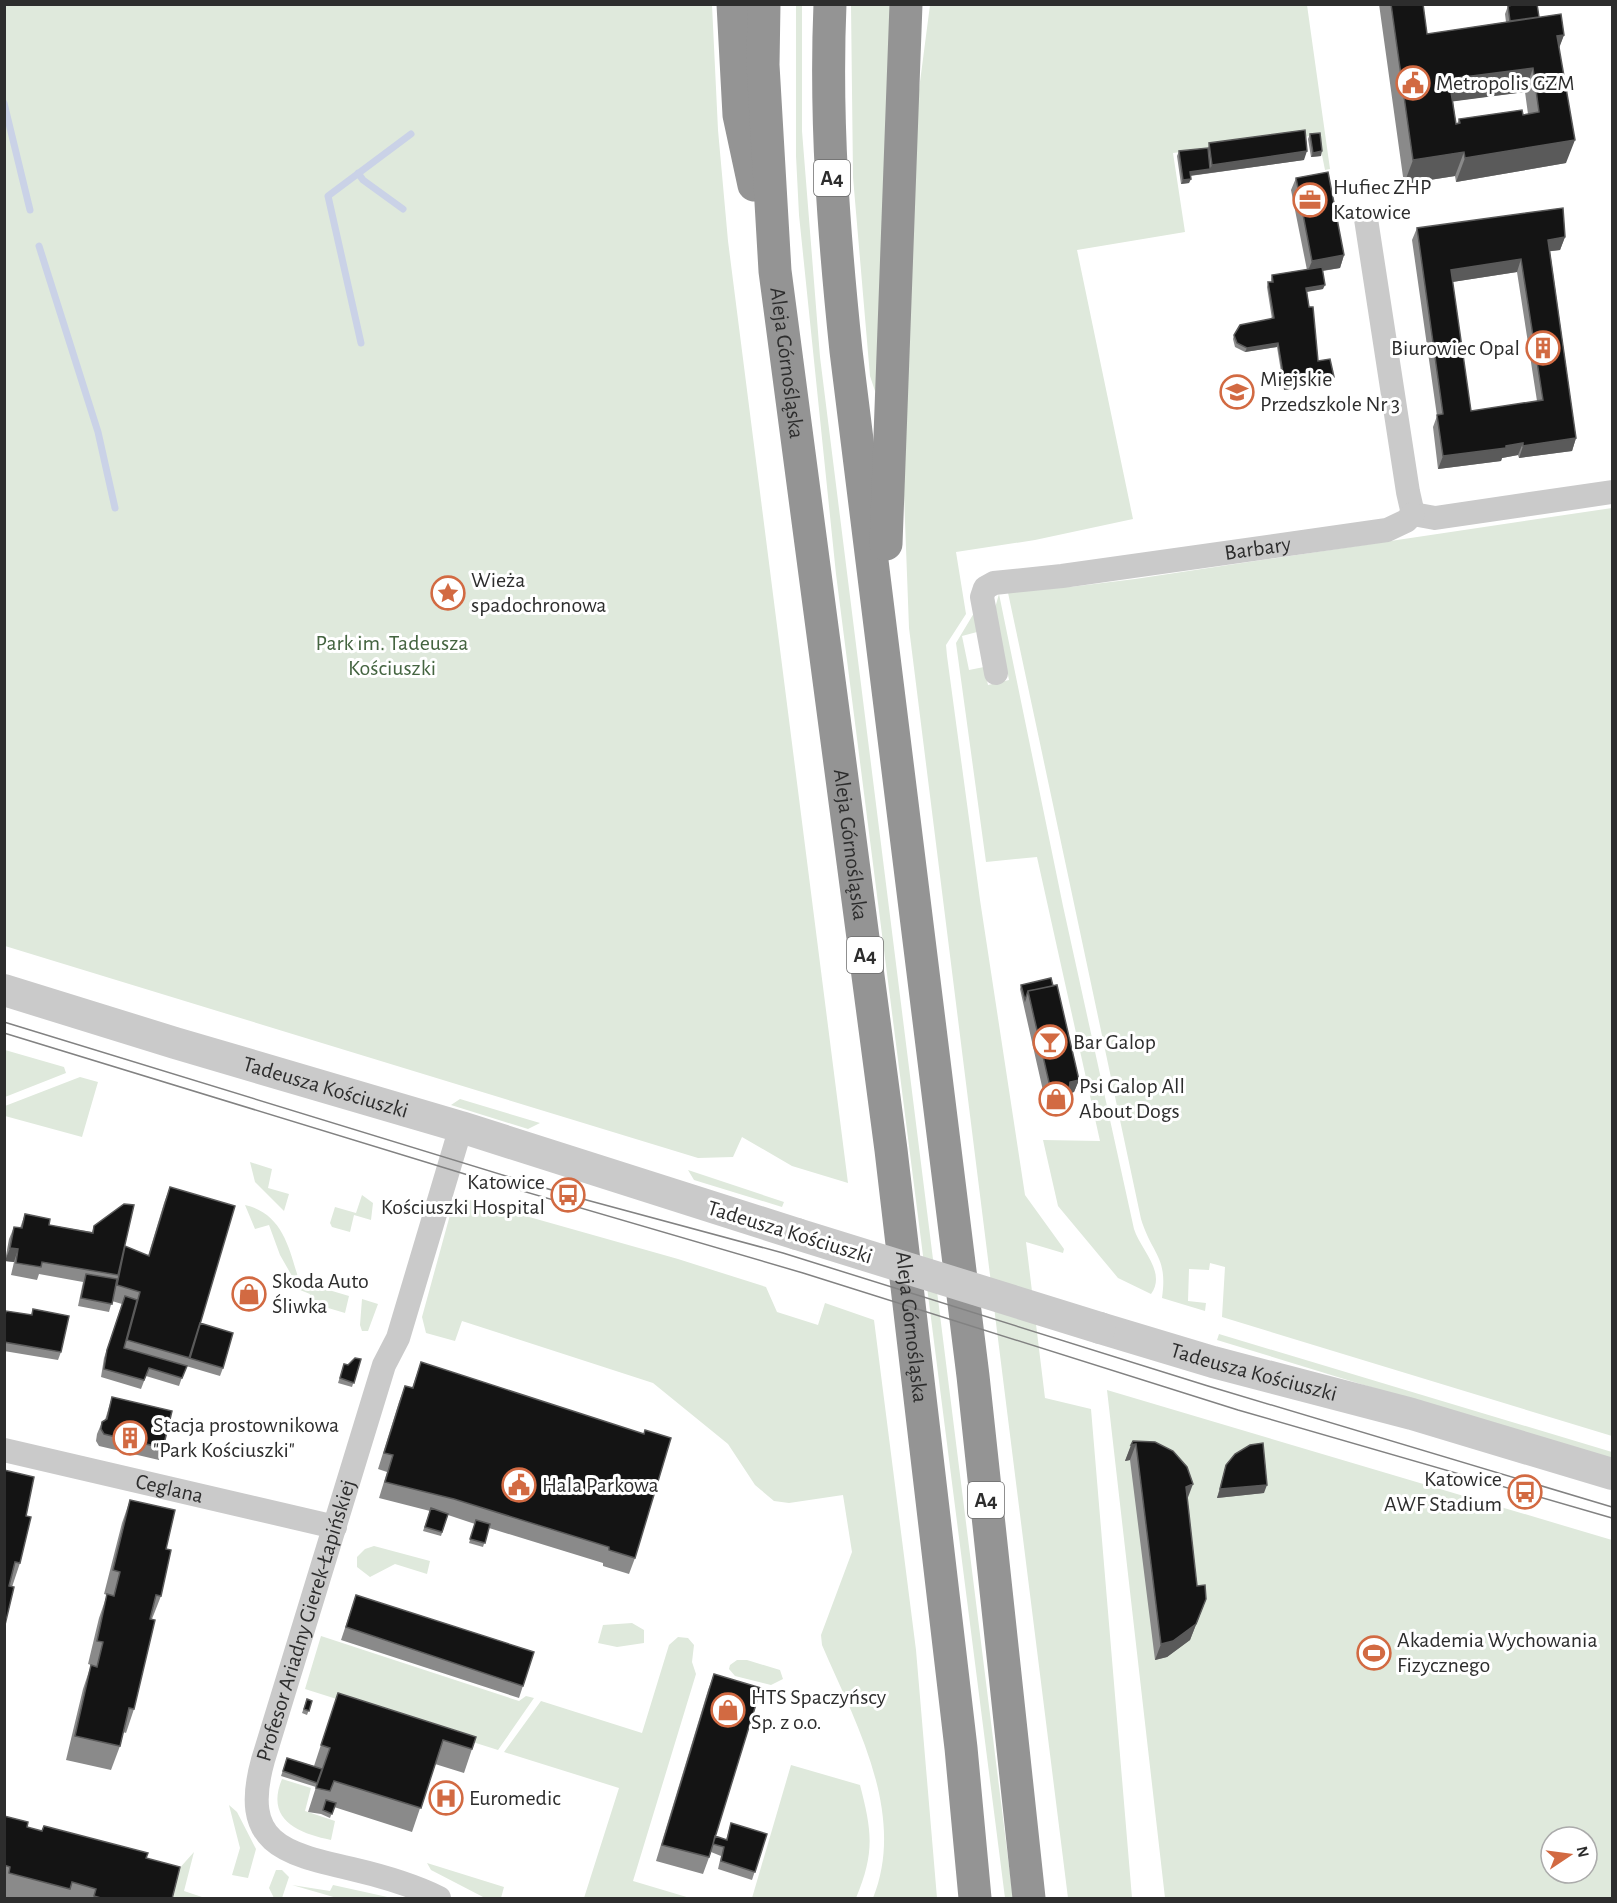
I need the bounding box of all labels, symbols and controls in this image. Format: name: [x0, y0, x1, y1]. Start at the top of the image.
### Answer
public building icon: Metropolis GZM: [1395, 65, 1431, 101]
place label: Metropolis GZM: [1436, 72, 1575, 94]
road number: A4: [814, 160, 850, 196]
place label: Hufiec ZHP Katowice: [1333, 176, 1431, 223]
office icon: Hufiec ZHP Katowice: [1292, 182, 1328, 218]
street label: Aleja Górnośląska: [766, 286, 808, 440]
building icon: Biurowiec Opal: [1525, 330, 1561, 366]
place label: Biurowiec Opal: [1391, 337, 1520, 359]
place label: Miejskie Przedszkole Nr 3: [1260, 368, 1400, 415]
school or university icon: Miejskie Przedszkole Nr 3: [1219, 374, 1255, 410]
street label: Barbary: [1223, 533, 1293, 564]
place label: Wieża spadochronowa: [471, 569, 607, 616]
place icon: Wieża spadochronowa: [430, 575, 466, 611]
park label: Park im. Tadeusza Kościuszki: [316, 632, 468, 679]
street label: Aleja Górnośląska: [830, 768, 872, 922]
road number: A4: [847, 937, 883, 973]
bar icon: Bar Galop: [1032, 1024, 1068, 1060]
place label: Bar Galop: [1073, 1031, 1156, 1053]
street label: Tadeusza Kościuszki: [240, 1053, 411, 1122]
place label: Psi Galop All About Dogs: [1079, 1075, 1185, 1122]
shop icon: Psi Galop All About Dogs: [1038, 1081, 1074, 1117]
place label: Katowice Kościuszki Hospital: [381, 1171, 545, 1218]
bus stop icon: Katowice Kościuszki Hospital: [550, 1177, 586, 1213]
street label: Tadeusza Kościuszki: [705, 1196, 875, 1268]
street label: Aleja Górnośląska: [892, 1250, 931, 1404]
place label: Skoda Auto Śliwka: [272, 1270, 369, 1317]
shop icon: Skoda Auto Śliwka: [231, 1276, 267, 1312]
street label: Tadeusza Kościuszki: [1168, 1339, 1339, 1405]
place label: Stacja prostownikowa "Park Kościuszki": [153, 1414, 339, 1461]
building icon: Stacja prostownikowa "Park Kościuszki": [112, 1420, 148, 1456]
public building icon: Hala Parkowa: [501, 1467, 537, 1503]
place label: Katowice AWF Stadium: [1384, 1468, 1502, 1515]
street label: Ceglana: [134, 1470, 205, 1507]
place label: Hala Parkowa: [542, 1474, 659, 1496]
bus stop icon: Katowice AWF Stadium: [1507, 1474, 1543, 1510]
street label: Profesor Ariadny Gierek-Łapińskiej: [252, 1477, 359, 1764]
road number: A4: [968, 1482, 1004, 1518]
place label: Akademia Wychowania Fizycznego: [1397, 1629, 1598, 1676]
sports icon: Akademia Wychowania Fizycznego: [1356, 1635, 1392, 1671]
place label: HTS Spaczyńscy Sp. z o.o.: [751, 1686, 887, 1733]
shop icon: HTS Spaczyńscy Sp. z o.o.: [710, 1692, 746, 1728]
hospital icon: Euromedic: [428, 1780, 464, 1816]
place label: Euromedic: [469, 1787, 561, 1809]
north arrow: [1539, 1825, 1599, 1885]
text: N: [1574, 1845, 1592, 1859]

